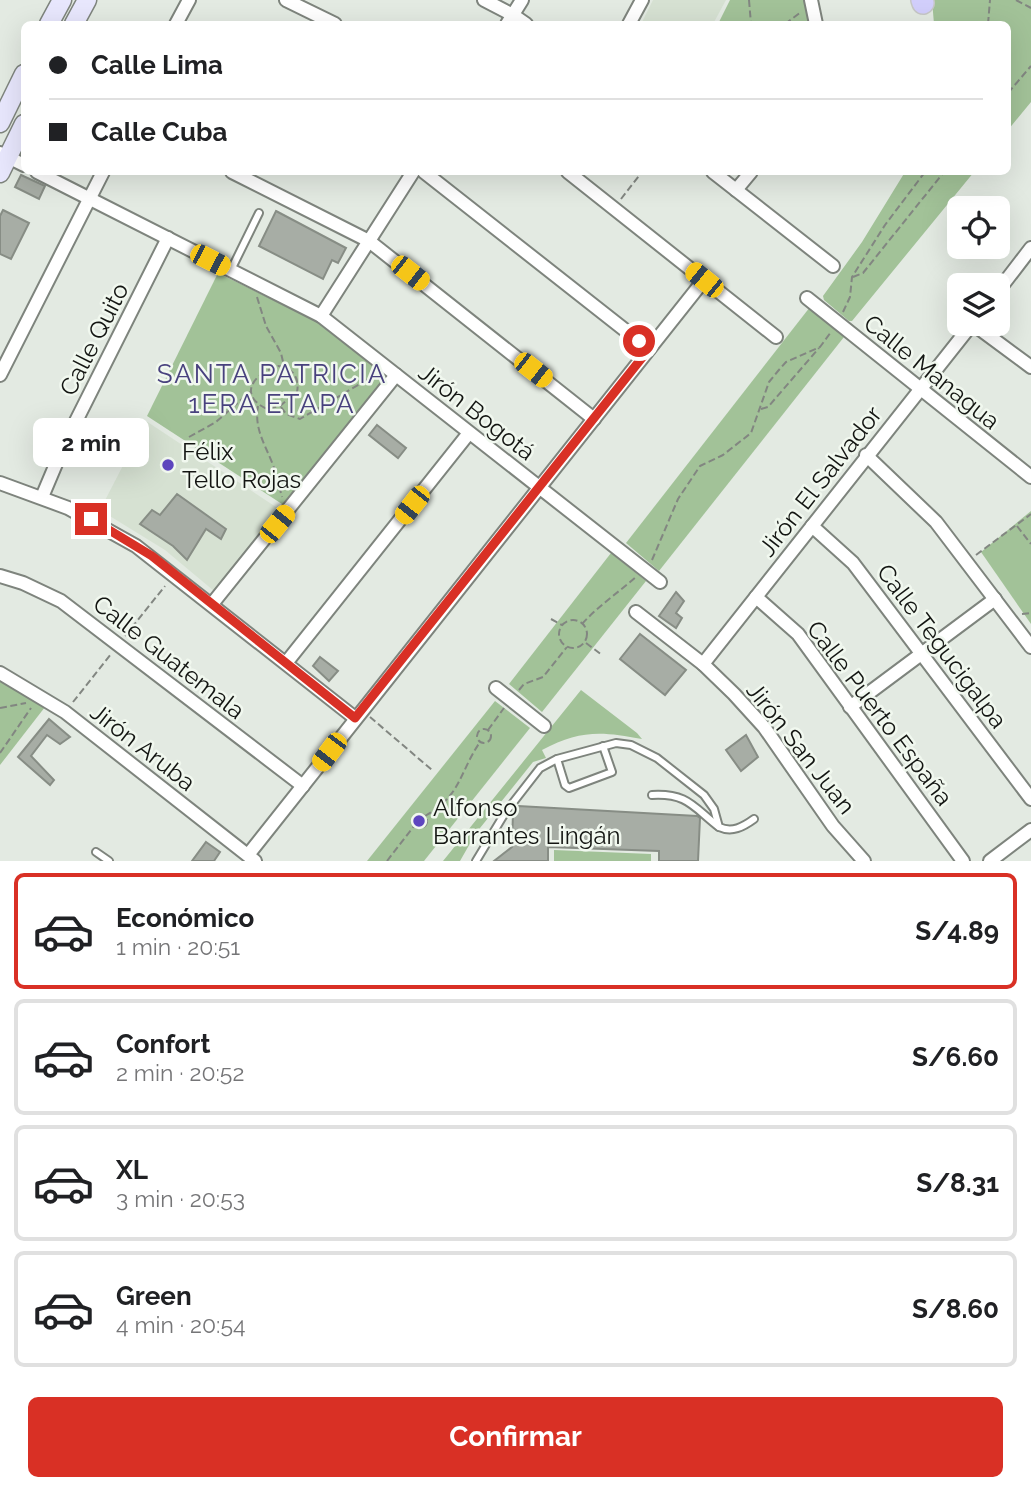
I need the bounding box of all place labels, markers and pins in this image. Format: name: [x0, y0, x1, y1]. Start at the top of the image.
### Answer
place label: Félix Tello Rojas: [182, 437, 301, 494]
marker: Félix Tello Rojas: [160, 457, 176, 473]
place label: Alfonso Barrantes Lingán: [433, 793, 621, 850]
marker: Alfonso Barrantes Lingán: [411, 813, 427, 829]

